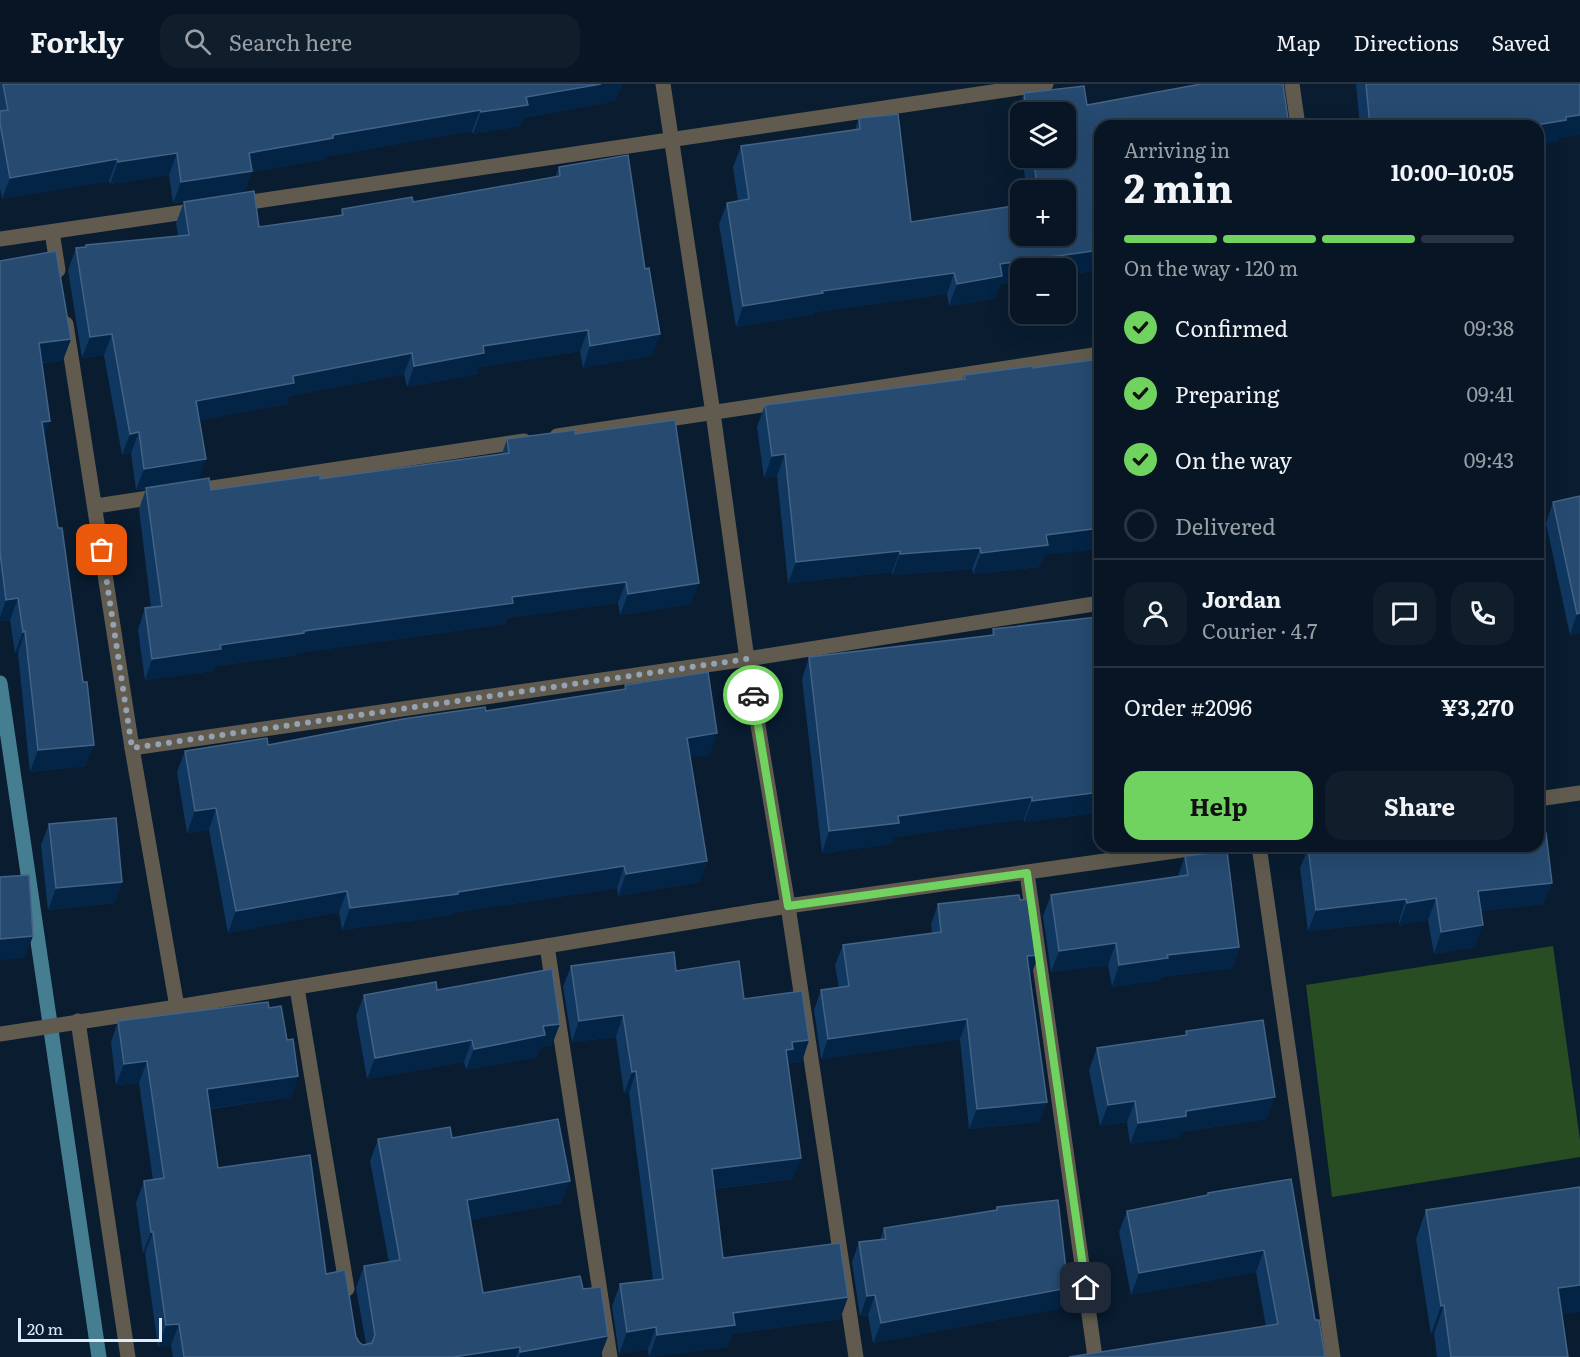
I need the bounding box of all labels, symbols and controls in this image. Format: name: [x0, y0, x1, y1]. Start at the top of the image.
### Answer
search box: [160, 14, 580, 68]
text: Forkly: [30, 20, 124, 62]
icon: search: [181, 25, 214, 58]
text: Search here: [229, 25, 352, 58]
text: Map: [1276, 26, 1321, 57]
text: Directions: [1354, 26, 1459, 57]
text: Saved: [1492, 26, 1550, 57]
map controls: [1010, 102, 1076, 324]
button: layers: [1010, 102, 1076, 168]
text: Arriving in: [1124, 134, 1230, 164]
text: 10:00–10:05: [1391, 155, 1514, 188]
text: 2 min: [1124, 157, 1233, 215]
button: +: [1010, 180, 1076, 246]
text: On the way · 120 m: [1124, 252, 1298, 282]
button: −: [1010, 258, 1076, 324]
icon: check: [1124, 311, 1157, 344]
text: Confirmed: [1175, 311, 1288, 344]
text: 09:38: [1464, 312, 1514, 342]
icon: check: [1124, 377, 1157, 410]
text: Preparing: [1175, 377, 1279, 410]
text: 09:41: [1467, 378, 1514, 408]
icon: check: [1124, 443, 1157, 476]
text: On the way: [1175, 443, 1292, 476]
text: 09:43: [1464, 444, 1514, 474]
text: Delivered: [1175, 509, 1276, 542]
pin: [76, 524, 127, 575]
icon: bag: [85, 533, 118, 566]
button: person: [1124, 582, 1187, 645]
text: Jordan: [1202, 582, 1281, 615]
button: chat: [1373, 582, 1436, 645]
button: phone: [1451, 582, 1514, 645]
text: Courier · 4.7: [1202, 615, 1317, 645]
courier: [723, 665, 783, 725]
icon: car: [737, 679, 770, 712]
text: Order #2096: [1124, 690, 1252, 723]
text: ¥3,270: [1441, 690, 1514, 723]
button: Help: [1124, 771, 1313, 840]
button: Share: [1325, 771, 1514, 840]
pin: [1060, 1262, 1111, 1313]
icon: home: [1069, 1271, 1102, 1304]
scale bar: [18, 1315, 162, 1342]
text: 20 m: [27, 1316, 63, 1340]

